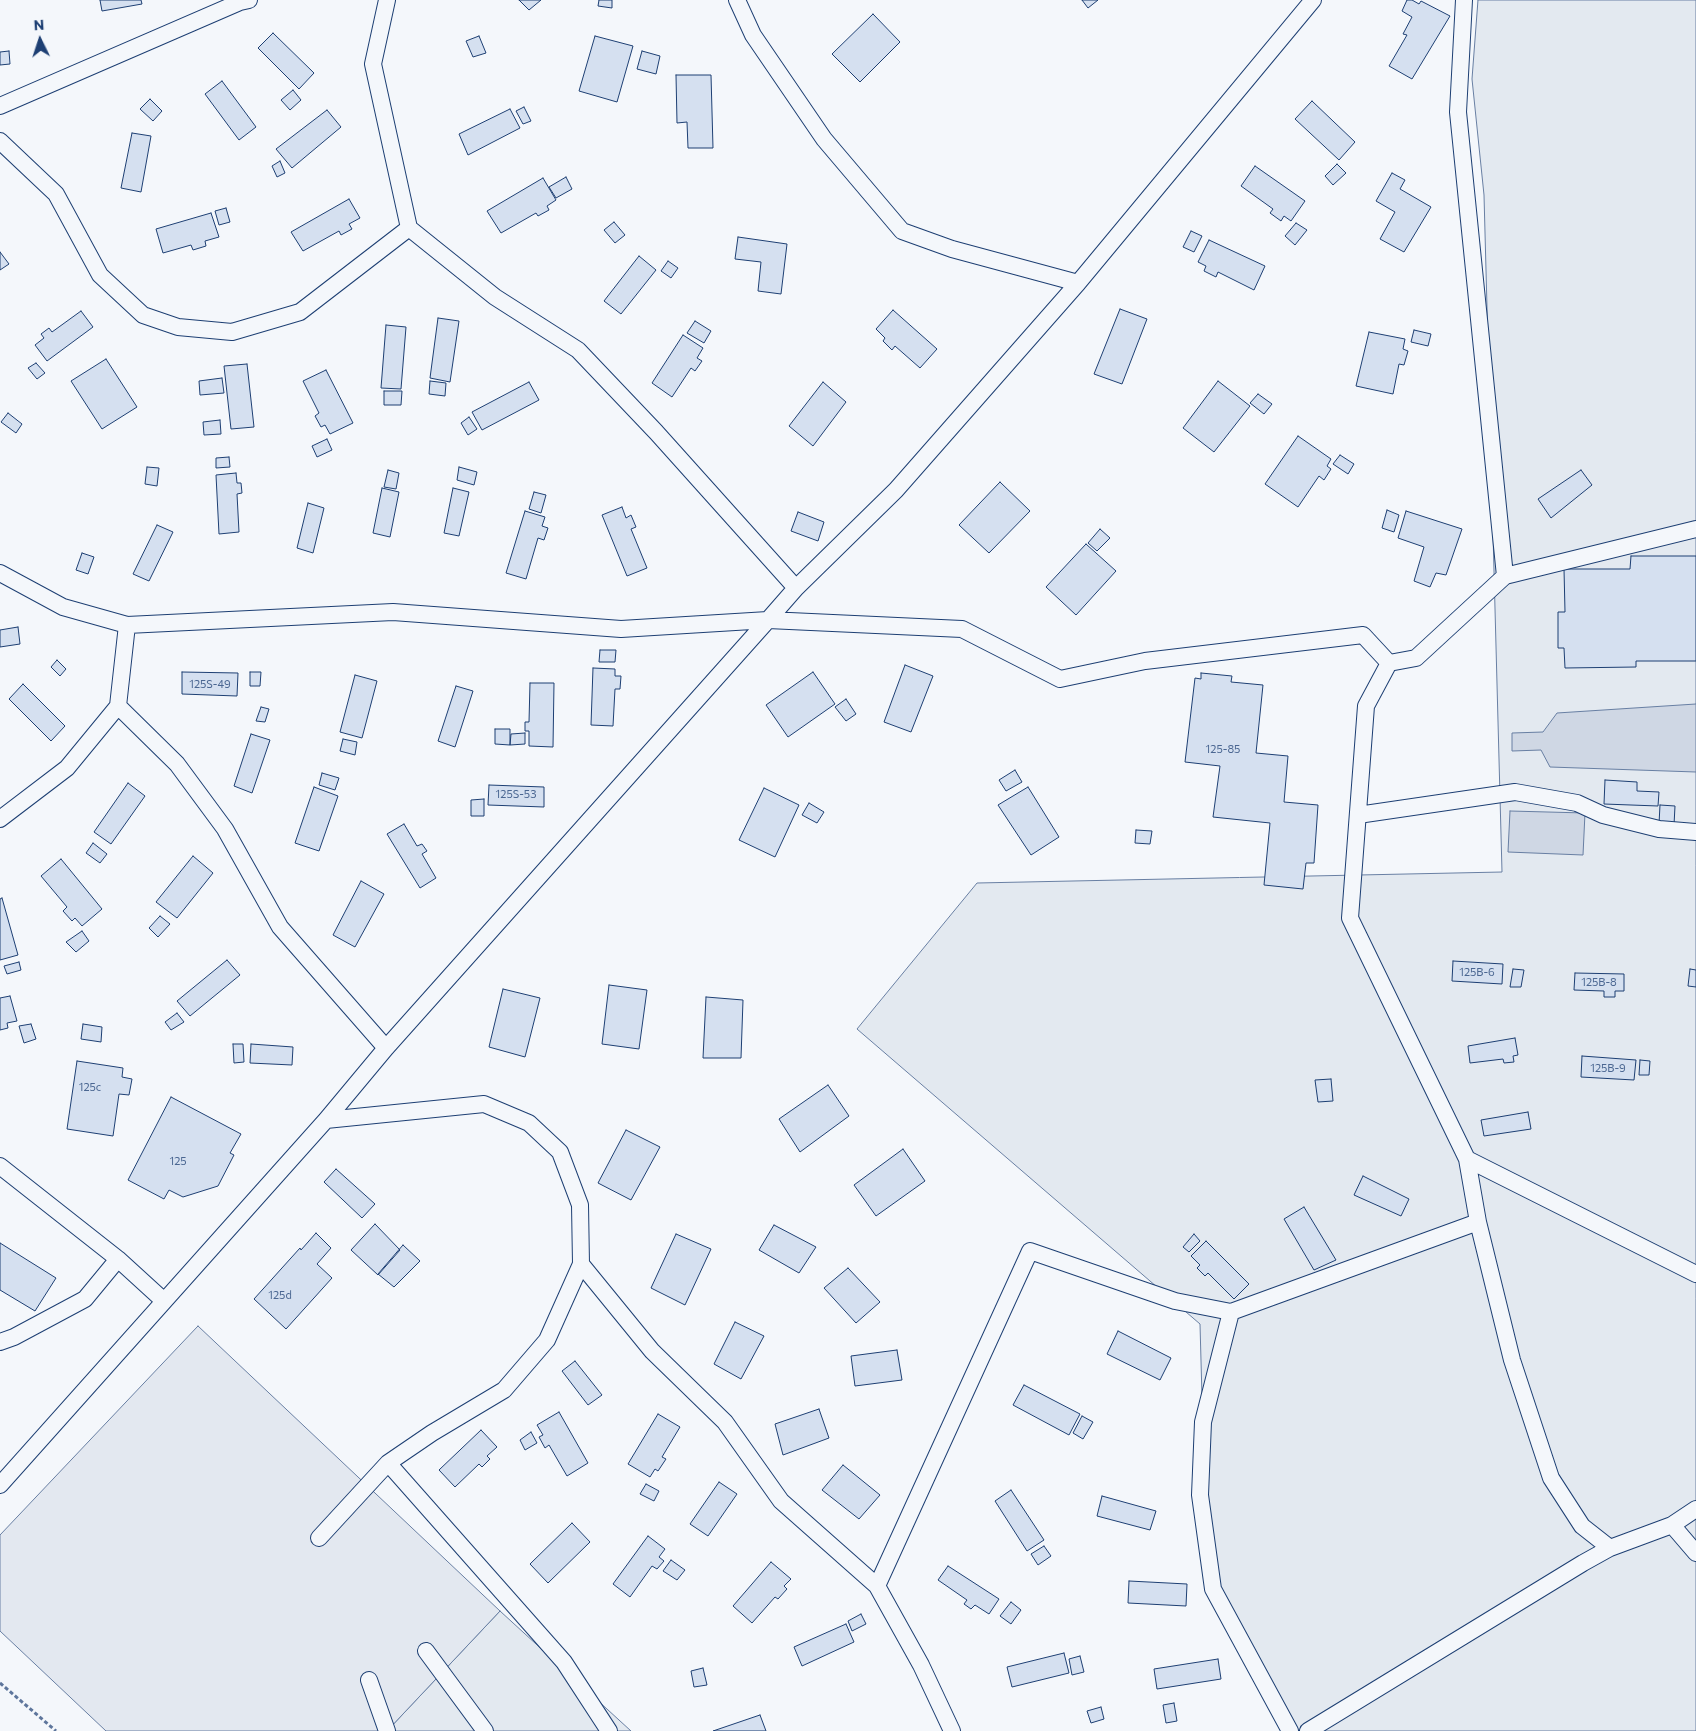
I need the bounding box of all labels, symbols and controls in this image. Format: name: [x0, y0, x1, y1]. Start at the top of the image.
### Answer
north arrow: [15, 15, 65, 65]
text: N: [33, 16, 45, 33]
house number: 125S-49: [189, 677, 231, 691]
house number: 125-85: [1206, 742, 1240, 756]
house number: 125S-53: [496, 787, 536, 801]
house number: 125B-6: [1459, 965, 1495, 979]
house number: 125B-8: [1581, 975, 1617, 989]
house number: 125B-9: [1590, 1061, 1626, 1075]
house number: 125c: [79, 1080, 101, 1094]
house number: 125: [169, 1154, 187, 1168]
house number: 125d: [268, 1288, 292, 1302]

